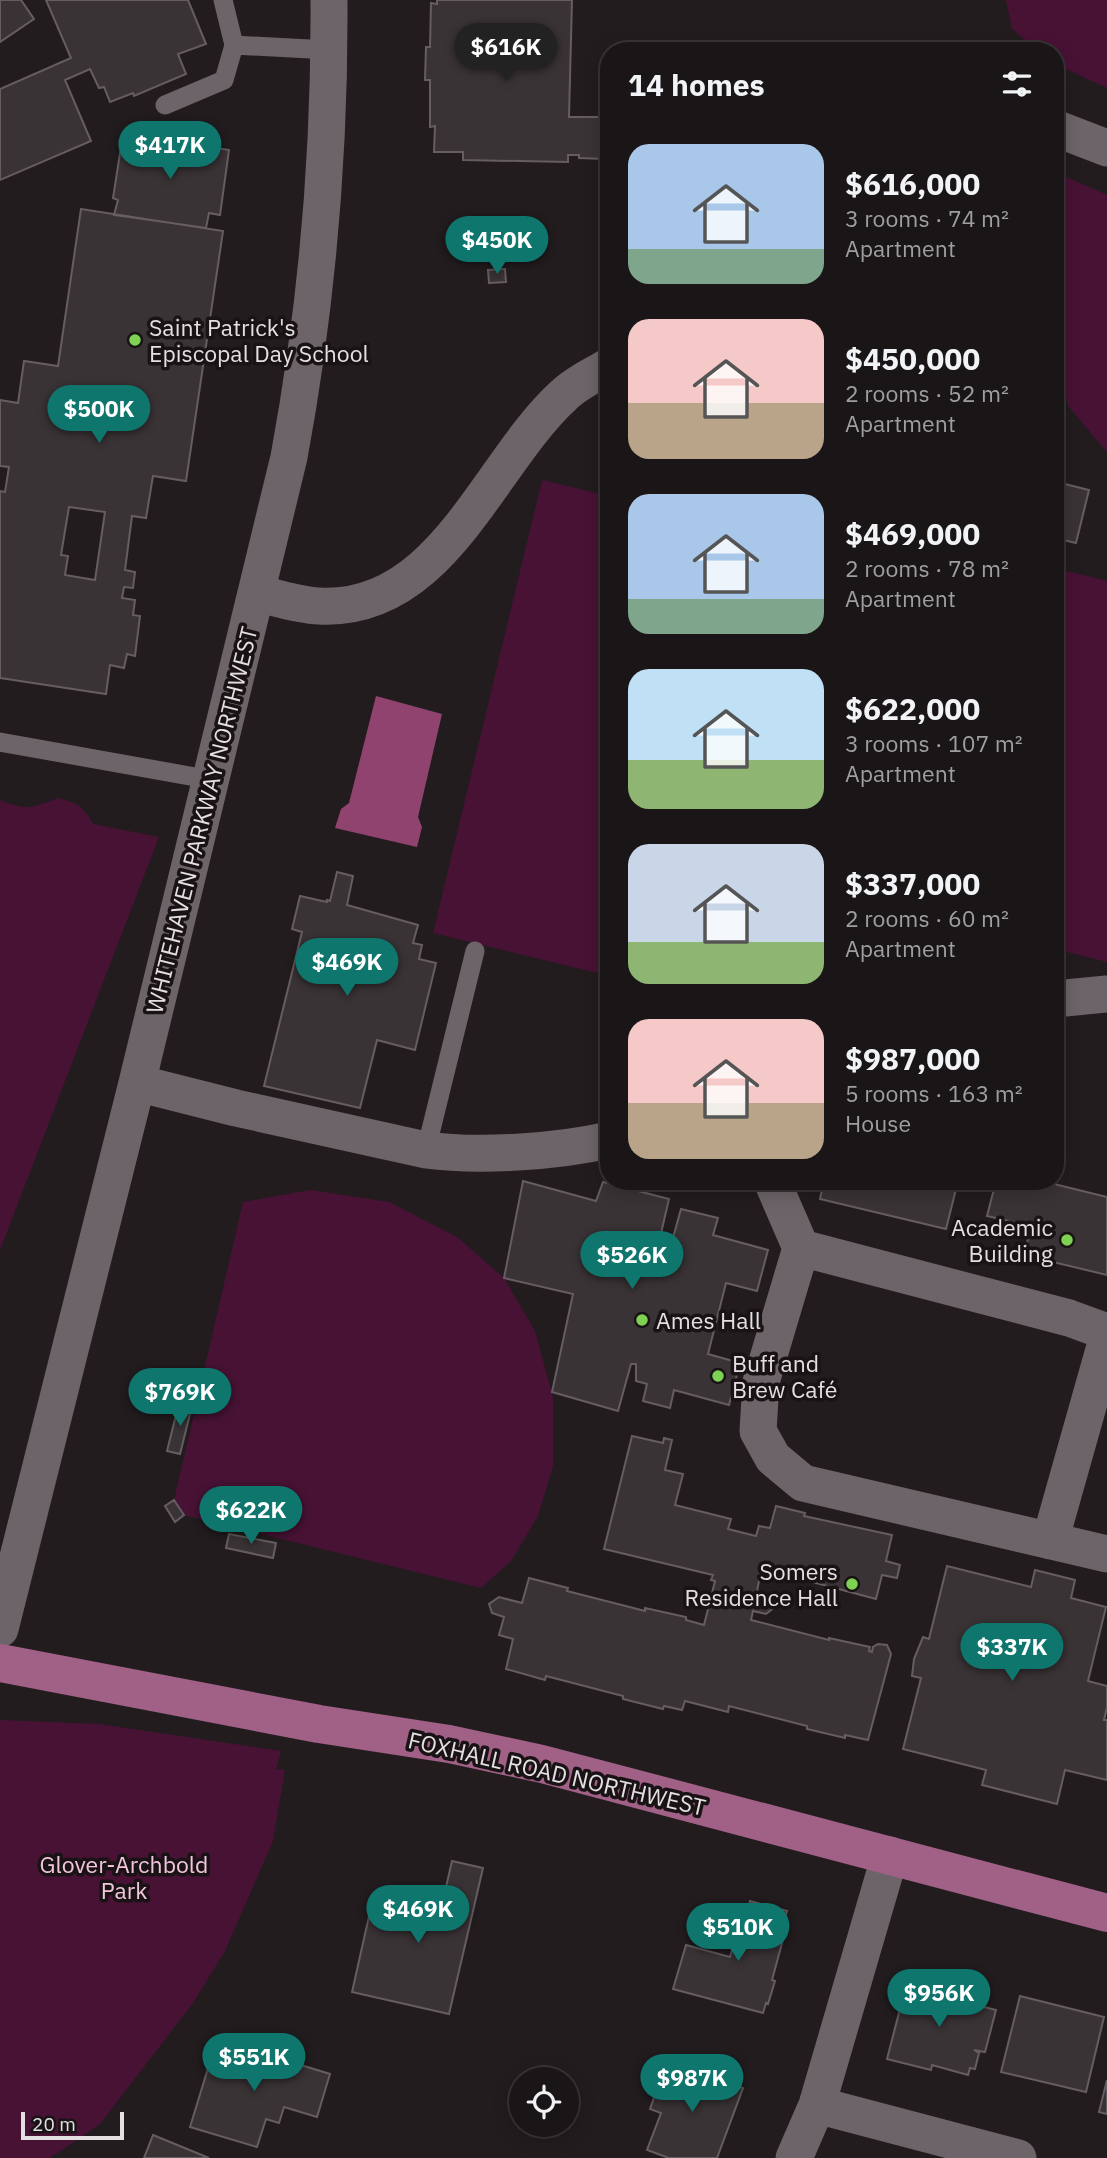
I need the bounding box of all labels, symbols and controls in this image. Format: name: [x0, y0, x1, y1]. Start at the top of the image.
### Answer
pin: $616K: [457, 24, 555, 83]
text: $616K: [470, 31, 542, 61]
text: 14 homes: [628, 65, 765, 104]
icon: filters: [998, 65, 1036, 103]
pin: $417K: [121, 122, 219, 181]
text: $417K: [134, 129, 206, 159]
text: $616,000: [845, 164, 980, 203]
icon: home: [684, 172, 768, 256]
text: 3 rooms · 74 m²: [845, 203, 1009, 233]
pin: $450K: [448, 216, 546, 276]
text: $450K: [461, 224, 533, 254]
text: Apartment: [845, 233, 956, 263]
place label: Saint Patrick's Episcopal Day School: [149, 312, 369, 368]
marker: Saint Patrick's Episcopal Day School: [127, 332, 143, 348]
text: $450,000: [845, 339, 980, 378]
icon: home: [684, 347, 768, 431]
text: 2 rooms · 52 m²: [845, 378, 1009, 408]
pin: $500K: [50, 386, 148, 445]
text: $500K: [63, 393, 135, 423]
text: Apartment: [845, 408, 956, 438]
text: $469,000: [845, 514, 980, 553]
icon: home: [684, 522, 768, 606]
text: 2 rooms · 78 m²: [845, 553, 1009, 583]
text: Apartment: [845, 583, 956, 613]
street label: WHITEHAVEN PARKWAY NORTHWEST: [138, 624, 264, 1016]
text: $622,000: [845, 689, 980, 728]
icon: home: [684, 697, 768, 781]
text: 3 rooms · 107 m²: [845, 728, 1023, 758]
text: Apartment: [845, 758, 956, 788]
text: $337,000: [845, 864, 980, 903]
icon: home: [684, 872, 768, 956]
text: 2 rooms · 60 m²: [845, 903, 1009, 933]
text: Apartment: [845, 933, 956, 963]
pin: $469K: [298, 939, 396, 998]
text: $469K: [311, 946, 383, 976]
text: $987,000: [845, 1039, 980, 1078]
icon: home: [684, 1047, 768, 1131]
text: 5 rooms · 163 m²: [845, 1078, 1023, 1108]
text: House: [845, 1108, 911, 1138]
place label: Academic Building: [951, 1212, 1053, 1268]
pin: $526K: [583, 1232, 681, 1291]
marker: Academic Building: [1059, 1232, 1075, 1248]
text: $526K: [596, 1239, 668, 1269]
place label: Ames Hall: [656, 1305, 761, 1335]
marker: Ames Hall: [634, 1312, 650, 1328]
place label: Buff and Brew Café: [732, 1348, 838, 1404]
pin: $769K: [131, 1368, 229, 1428]
marker: Buff and Brew Café: [710, 1368, 726, 1384]
text: $769K: [144, 1376, 216, 1406]
pin: $622K: [202, 1486, 300, 1546]
text: $622K: [215, 1494, 287, 1524]
place label: Somers Residence Hall: [685, 1556, 838, 1612]
marker: Somers Residence Hall: [844, 1576, 860, 1592]
pin: $337K: [963, 1624, 1061, 1683]
text: $337K: [976, 1631, 1048, 1661]
street label: FOXHALL ROAD NORTHWEST: [405, 1724, 709, 1822]
park label: Glover-Archbold Park: [40, 1849, 208, 1905]
pin: $469K: [369, 1885, 467, 1945]
text: $469K: [382, 1893, 454, 1923]
pin: $510K: [689, 1904, 787, 1963]
text: $510K: [702, 1911, 774, 1941]
pin: $956K: [890, 1969, 988, 2029]
text: $956K: [903, 1977, 975, 2007]
pin: $551K: [205, 2034, 303, 2093]
text: $551K: [218, 2041, 290, 2071]
pin: $987K: [643, 2054, 741, 2114]
text: $987K: [656, 2062, 728, 2092]
map controls: [509, 2067, 579, 2137]
button: locate: [509, 2067, 579, 2137]
scale bar: [21, 2109, 124, 2141]
text: 20 m: [32, 2112, 76, 2136]

